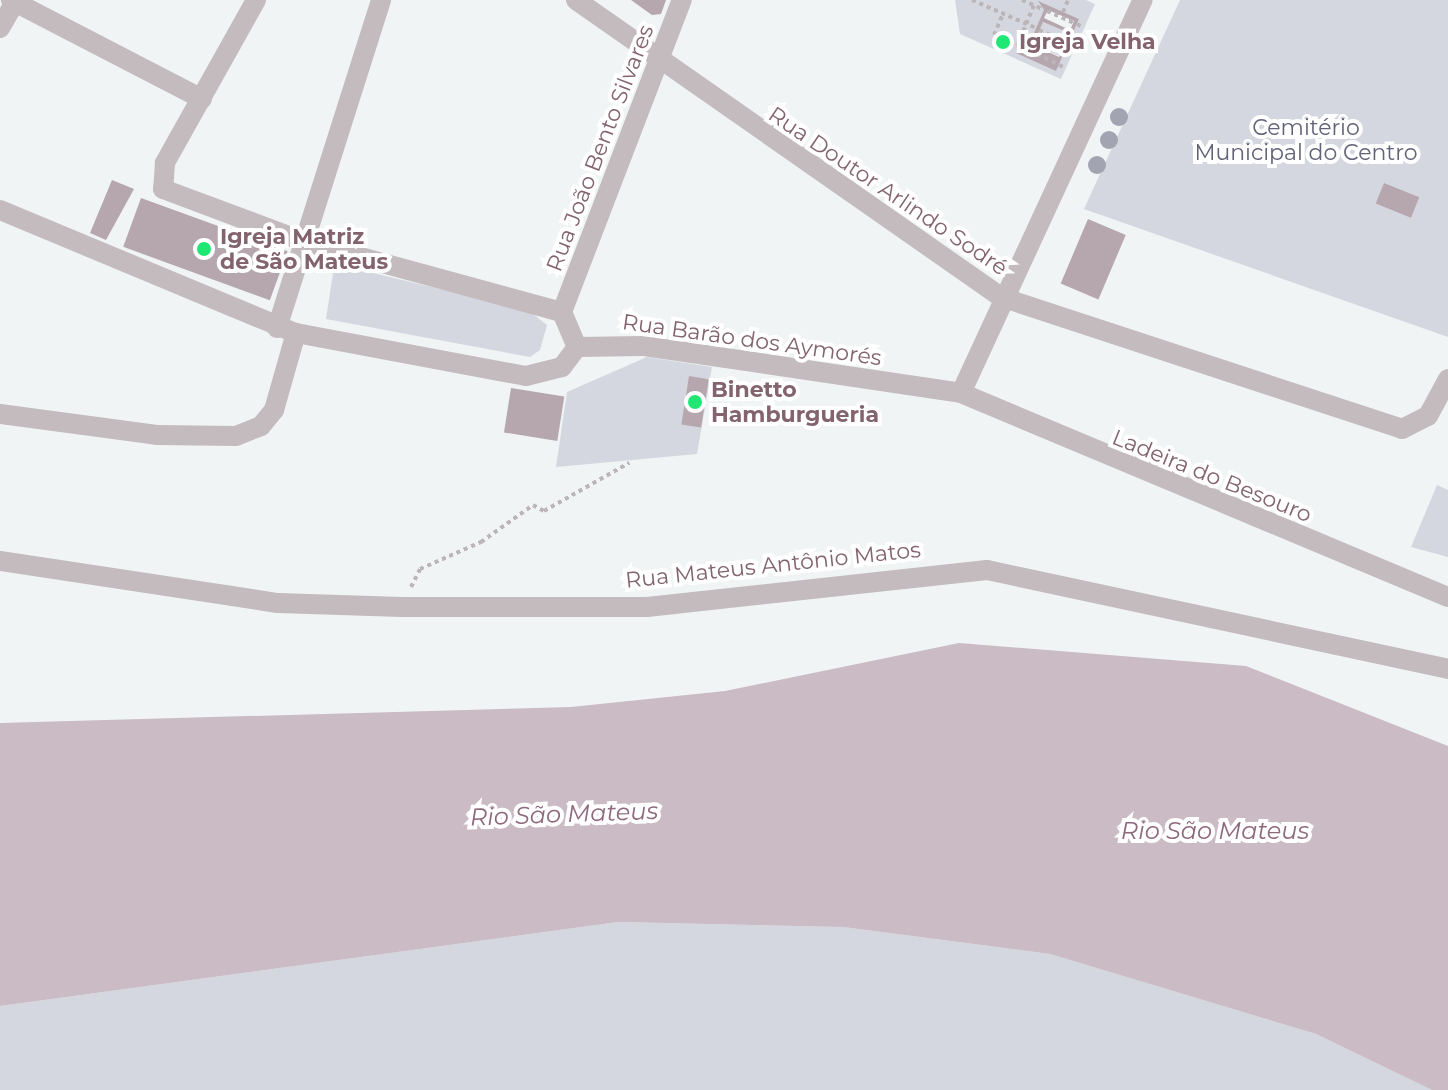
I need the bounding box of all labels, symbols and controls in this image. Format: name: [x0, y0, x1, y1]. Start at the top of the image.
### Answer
street label: Rua João Bento Silvares: [541, 21, 659, 275]
place label: Igreja Velha: [1019, 29, 1156, 55]
marker: Igreja Velha: [994, 33, 1012, 51]
street label: Rua Doutor Arlindo Sodré: [763, 101, 1013, 281]
park label: Cemitério Municipal do Centro: [1194, 114, 1418, 166]
place label: Igreja Matriz de São Mateus: [220, 223, 388, 274]
marker: Igreja Matriz de São Mateus: [195, 240, 213, 258]
street label: Rua Barão dos Aymorés: [621, 309, 883, 371]
place label: Binetto Hamburgueria: [711, 376, 879, 428]
marker: Binetto Hamburgueria: [686, 393, 704, 411]
street label: Ladeira do Besouro: [1108, 424, 1316, 528]
street label: Rua Mateus Antônio Matos: [624, 536, 922, 594]
water label: Rio São Mateus: [469, 796, 659, 832]
water label: Rio São Mateus: [1121, 817, 1309, 845]

